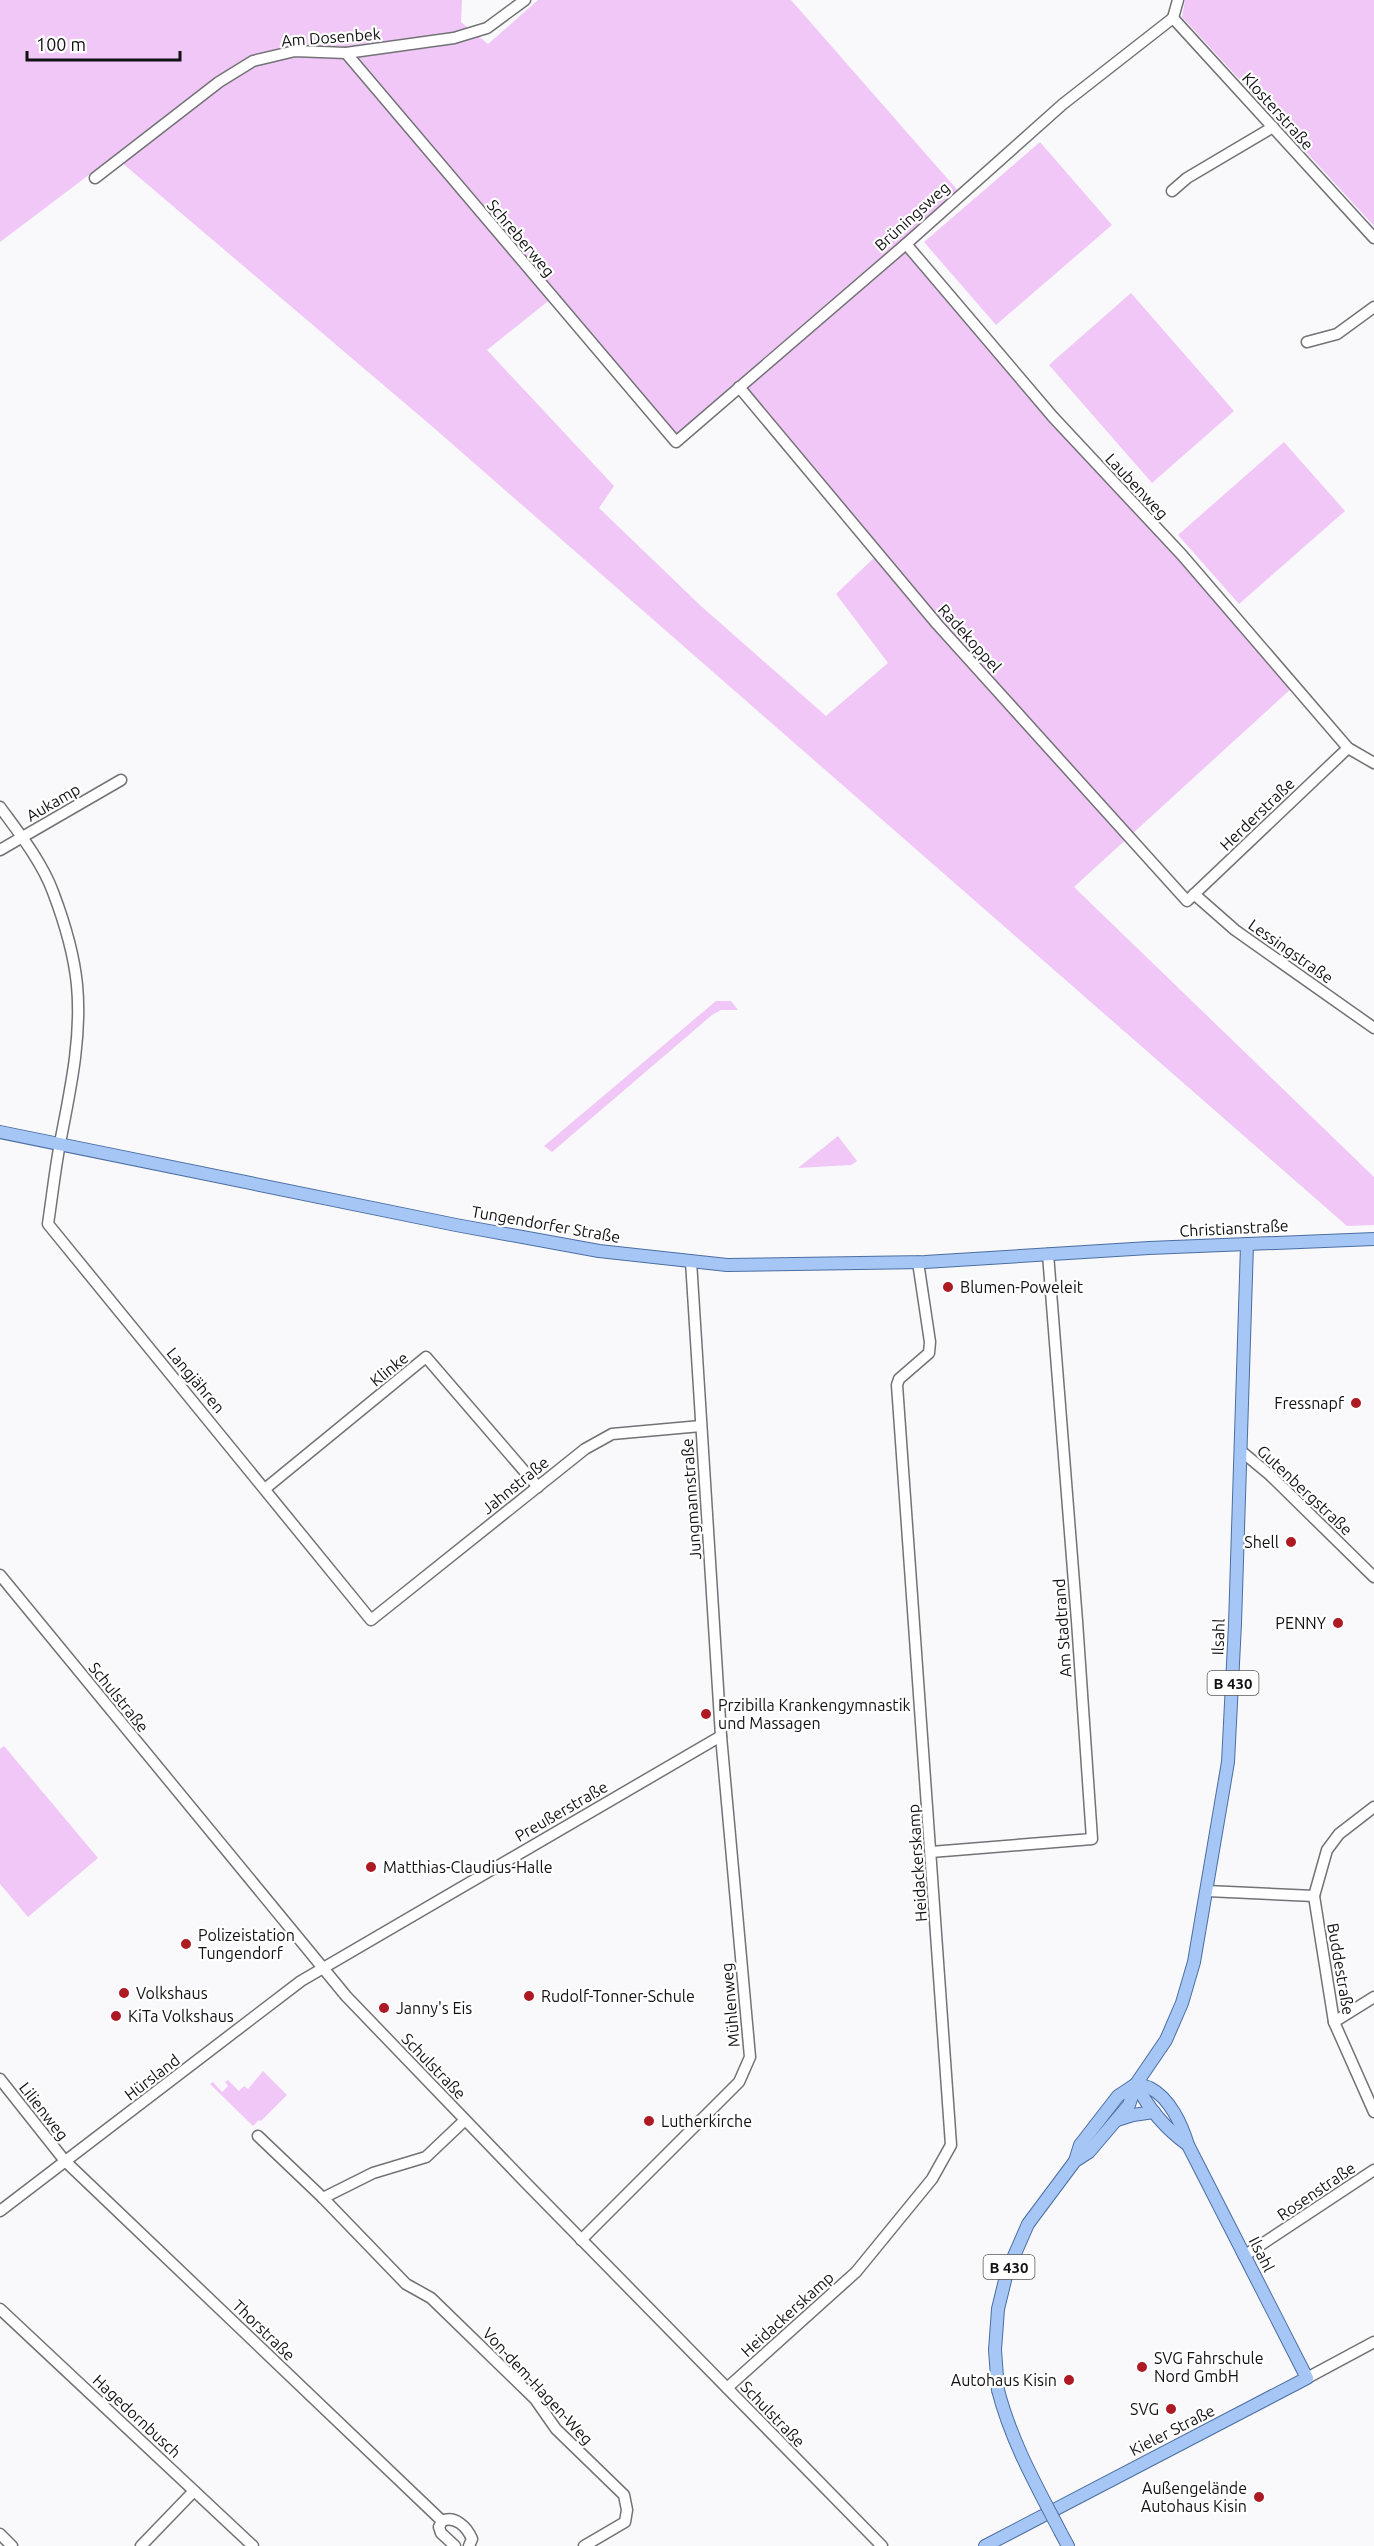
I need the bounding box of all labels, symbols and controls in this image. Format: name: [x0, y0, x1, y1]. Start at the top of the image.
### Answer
scale bar: [27, 24, 180, 62]
street label: Am Dosenbek: [281, 25, 381, 49]
text: 100 m: [36, 34, 86, 54]
street label: Klosterstraße: [1239, 69, 1317, 153]
street label: Brüningsweg: [871, 178, 953, 254]
street label: Schreberweg: [484, 196, 558, 280]
street label: Laubenweg: [1102, 449, 1172, 523]
street label: Radekoppel: [935, 600, 1005, 676]
street label: Herderstraße: [1216, 774, 1298, 854]
street label: Aukamp: [23, 779, 83, 825]
street label: Lessingstraße: [1245, 915, 1337, 987]
street label: Tungendorfer Straße: [470, 1202, 622, 1246]
street label: Christianstraße: [1179, 1216, 1289, 1240]
place label: Blumen-Poweleit: [960, 1278, 1084, 1296]
marker: Blumen-Poweleit: [941, 1280, 955, 1294]
street label: Langjähren: [163, 1344, 229, 1416]
street label: Klinke: [366, 1348, 412, 1390]
place label: Fressnapf: [1274, 1394, 1345, 1412]
marker: Fressnapf: [1349, 1396, 1363, 1410]
street label: Jungmannstraße: [678, 1438, 704, 1560]
street label: Gutenbergstraße: [1254, 1441, 1356, 1539]
street label: Jahnstraße: [478, 1453, 552, 1517]
place label: Shell: [1244, 1533, 1279, 1551]
marker: Shell: [1284, 1535, 1298, 1549]
street label: Am Stadtrand: [1050, 1578, 1074, 1678]
place label: PENNY: [1275, 1614, 1327, 1632]
marker: PENNY: [1331, 1616, 1345, 1630]
street label: Ilsahl: [1208, 1618, 1228, 1656]
street label: Schulstraße: [85, 1659, 153, 1735]
road number: B 430: [1208, 1671, 1258, 1695]
place label: Przibilla Krankengymnastik und Massagen: [718, 1696, 911, 1732]
marker: Przibilla Krankengymnastik und Massagen: [699, 1707, 713, 1721]
street label: Preußerstraße: [511, 1777, 611, 1845]
street label: Heidackerskamp: [904, 1804, 930, 1922]
place label: Matthias-Claudius-Halle: [383, 1858, 553, 1876]
marker: Matthias-Claudius-Halle: [364, 1860, 378, 1874]
street label: Buddestraße: [1324, 1922, 1358, 2016]
place label: Polizeistation Tungendorf: [198, 1926, 295, 1962]
marker: Polizeistation Tungendorf: [179, 1937, 193, 1951]
street label: Mühlenweg: [717, 1962, 743, 2048]
place label: Volkshaus: [136, 1984, 208, 2002]
marker: Volkshaus: [117, 1986, 131, 2000]
place label: Rudolf-Tonner-Schule: [541, 1987, 695, 2005]
marker: Rudolf-Tonner-Schule: [522, 1989, 536, 2003]
place label: Janny's Eis: [396, 1999, 472, 2017]
marker: Janny's Eis: [377, 2001, 391, 2015]
place label: KiTa Volkshaus: [128, 2007, 234, 2025]
marker: KiTa Volkshaus: [109, 2009, 123, 2023]
street label: Schulstraße: [398, 2029, 470, 2103]
street label: Hürsland: [121, 2050, 183, 2104]
street label: Lilienweg: [16, 2078, 72, 2144]
place label: Lutherkirche: [661, 2112, 752, 2130]
marker: Lutherkirche: [642, 2114, 656, 2128]
street label: Rosenstraße: [1274, 2158, 1358, 2224]
street label: Ilsahl: [1246, 2234, 1278, 2274]
road number: B 430: [984, 2255, 1034, 2279]
street label: Heidackerskamp: [737, 2268, 837, 2360]
street label: Thorstraße: [229, 2296, 299, 2364]
street label: Von-dem-Hagen-Weg: [479, 2324, 597, 2448]
place label: SVG Fahrschule Nord GmbH: [1154, 2349, 1264, 2385]
marker: SVG Fahrschule Nord GmbH: [1135, 2360, 1149, 2374]
street label: Hagedornbusch: [89, 2371, 185, 2461]
place label: Autohaus Kisin: [951, 2371, 1057, 2389]
marker: Autohaus Kisin: [1062, 2373, 1076, 2387]
street label: Schulstraße: [737, 2377, 809, 2451]
place label: SVG: [1130, 2400, 1159, 2418]
street label: Kieler Straße: [1126, 2401, 1218, 2459]
marker: SVG: [1164, 2402, 1178, 2416]
place label: Außengelände Autohaus Kisin: [1141, 2479, 1247, 2515]
marker: Außengelände Autohaus Kisin: [1252, 2490, 1266, 2504]

